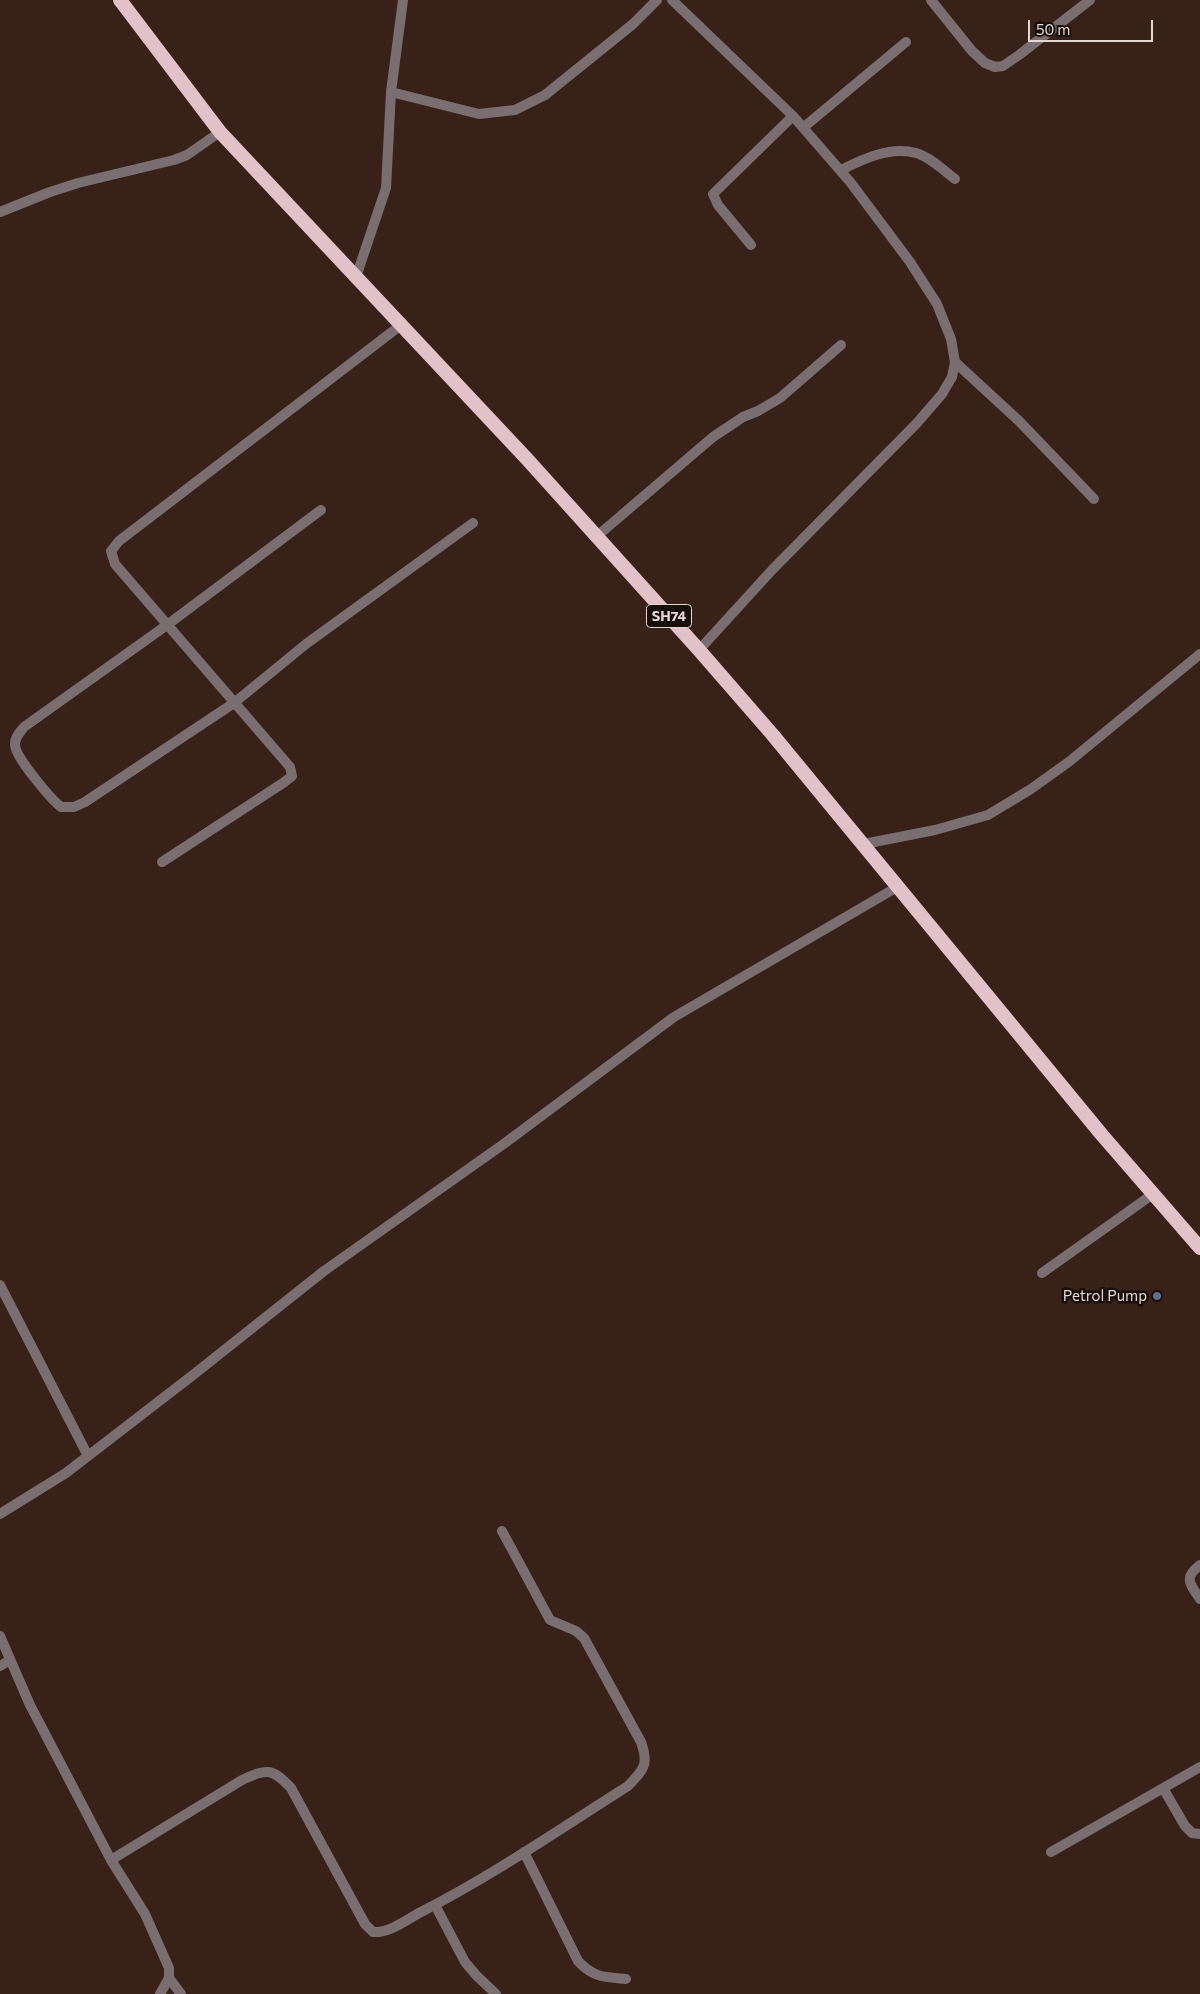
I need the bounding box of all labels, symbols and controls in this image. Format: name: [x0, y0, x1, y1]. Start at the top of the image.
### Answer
scale bar: [1030, 10, 1155, 42]
text: 50 m: [1036, 20, 1070, 38]
road number: SH74: [646, 604, 692, 628]
place label: Petrol Pump: [1063, 1287, 1147, 1305]
marker: Petrol Pump: [1151, 1290, 1163, 1302]

